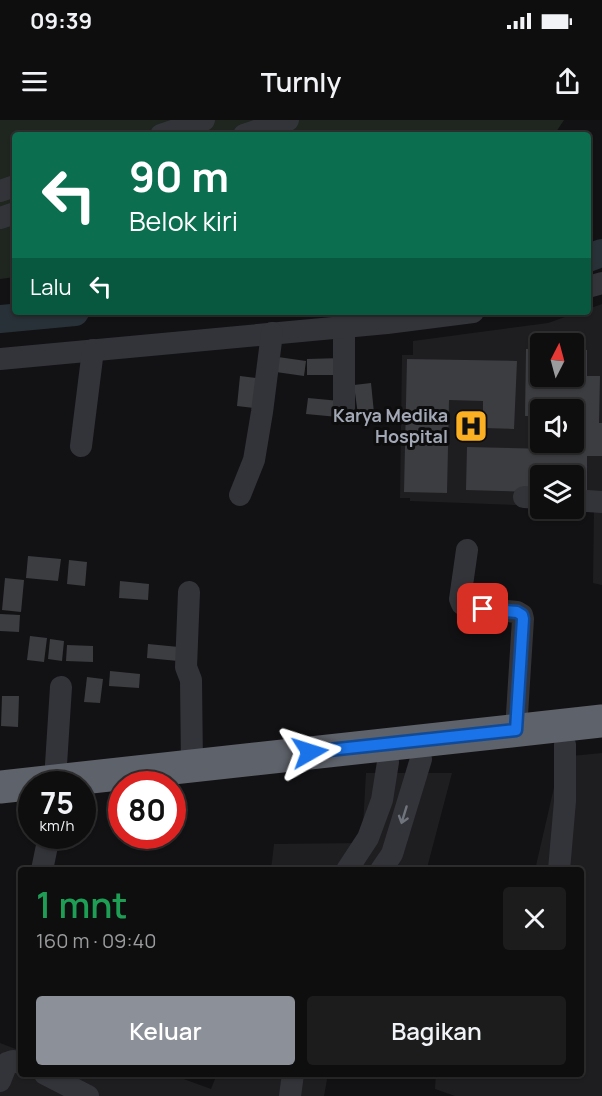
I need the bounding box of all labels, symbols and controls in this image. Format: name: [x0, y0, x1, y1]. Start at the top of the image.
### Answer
text: 09:39: [30, 6, 92, 36]
text: Turnly: [261, 63, 341, 100]
icon: menu: [18, 65, 51, 98]
icon: share: [551, 65, 584, 98]
text: 90 m: [129, 147, 229, 205]
icon: left: [30, 156, 108, 234]
text: Belok kiri: [129, 202, 238, 239]
icon: left: [84, 270, 117, 303]
text: Lalu: [30, 272, 72, 302]
north arrow: [530, 333, 584, 387]
map controls: [530, 333, 584, 519]
button: sound: [530, 399, 584, 453]
place label: Karya Medika Hospital: [333, 403, 448, 448]
hospital icon: Karya Medika Hospital: [453, 408, 489, 444]
button: layers: [530, 465, 584, 519]
pin: [457, 583, 508, 634]
icon: arrive: [466, 592, 499, 625]
position arrow: [278, 720, 342, 784]
speed limit sign: 80: [108, 771, 186, 849]
text: 75: [40, 782, 74, 823]
one-way arrow: [398, 805, 409, 824]
text: km/h: [40, 815, 74, 836]
text: 1 mnt: [36, 880, 128, 929]
button: close: [503, 887, 566, 950]
text: 160 m · 09:40: [36, 927, 156, 954]
button: Keluar: [36, 996, 295, 1065]
button: Bagikan: [307, 996, 566, 1065]

